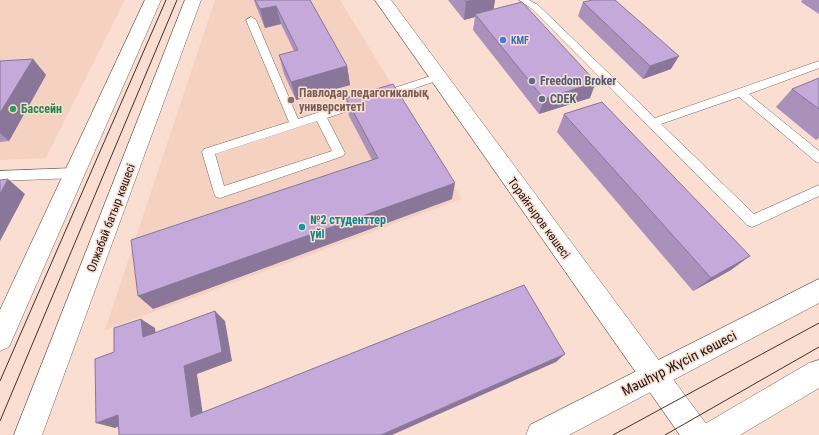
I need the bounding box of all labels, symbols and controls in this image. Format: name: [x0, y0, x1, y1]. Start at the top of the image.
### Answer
marker: KMF: [498, 35, 508, 45]
place label: KMF: [511, 35, 529, 46]
place label: Freedom Broker: [540, 74, 616, 88]
marker: Freedom Broker: [527, 76, 537, 86]
place label: Павлодар педагогикалық университеті: [299, 86, 429, 114]
place label: CDEK: [550, 92, 577, 106]
marker: CDEK: [537, 94, 547, 104]
marker: Павлодар педагогикалық университеті: [286, 95, 296, 105]
place label: Бассейн: [21, 102, 62, 116]
marker: Бассейн: [8, 104, 18, 114]
street label: Олжабай батыр көшесі: [84, 162, 138, 274]
street label: Торайғыров көшесі: [505, 175, 573, 261]
place label: №2 студенттер үйі: [310, 213, 386, 241]
marker: №2 студенттер үйі: [297, 222, 307, 232]
street label: Мәшһүр Жүсіп көшесі: [619, 327, 739, 399]

